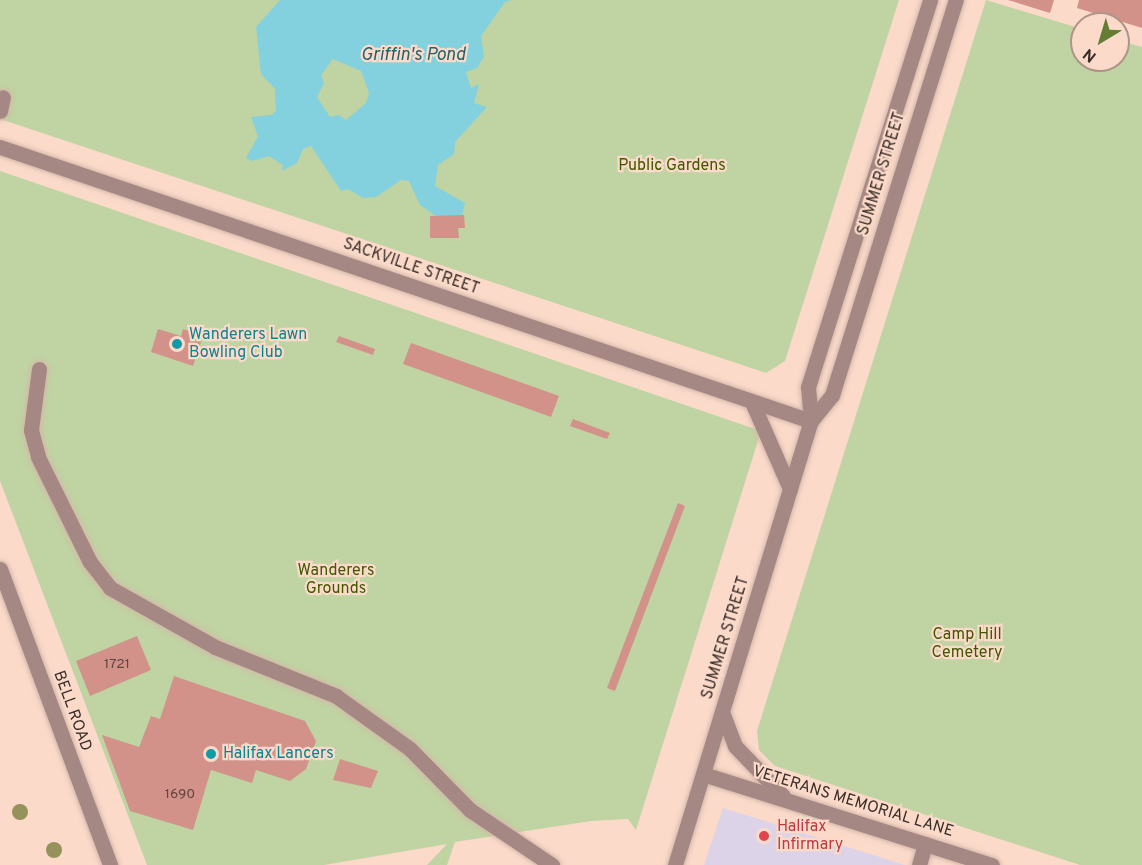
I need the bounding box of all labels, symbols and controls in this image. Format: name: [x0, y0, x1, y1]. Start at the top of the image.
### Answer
north arrow: [1070, 12, 1130, 72]
text: N: [1079, 43, 1101, 66]
water label: Griffin's Pond: [361, 45, 465, 67]
street label: SUMMER STREET: [854, 110, 910, 238]
park label: Public Gardens: [618, 156, 726, 176]
street label: SACKVILLE STREET: [340, 235, 482, 299]
place label: Wanderers Lawn Bowling Club: [189, 325, 307, 363]
marker: Wanderers Lawn Bowling Club: [170, 337, 184, 351]
park label: Wanderers Grounds: [298, 561, 374, 599]
street label: SUMMER STREET: [698, 574, 754, 702]
park label: Camp Hill Cemetery: [932, 625, 1002, 663]
house number: 1721: [104, 657, 130, 673]
street label: BELL ROAD: [49, 668, 95, 754]
place label: Halifax Lancers: [223, 744, 334, 764]
marker: Halifax Lancers: [204, 747, 218, 761]
street label: VETERANS MEMORIAL LANE: [750, 762, 956, 842]
house number: 1690: [165, 787, 195, 803]
place label: Halifax Infirmary: [777, 817, 843, 855]
marker: Halifax Infirmary: [755, 827, 773, 845]

